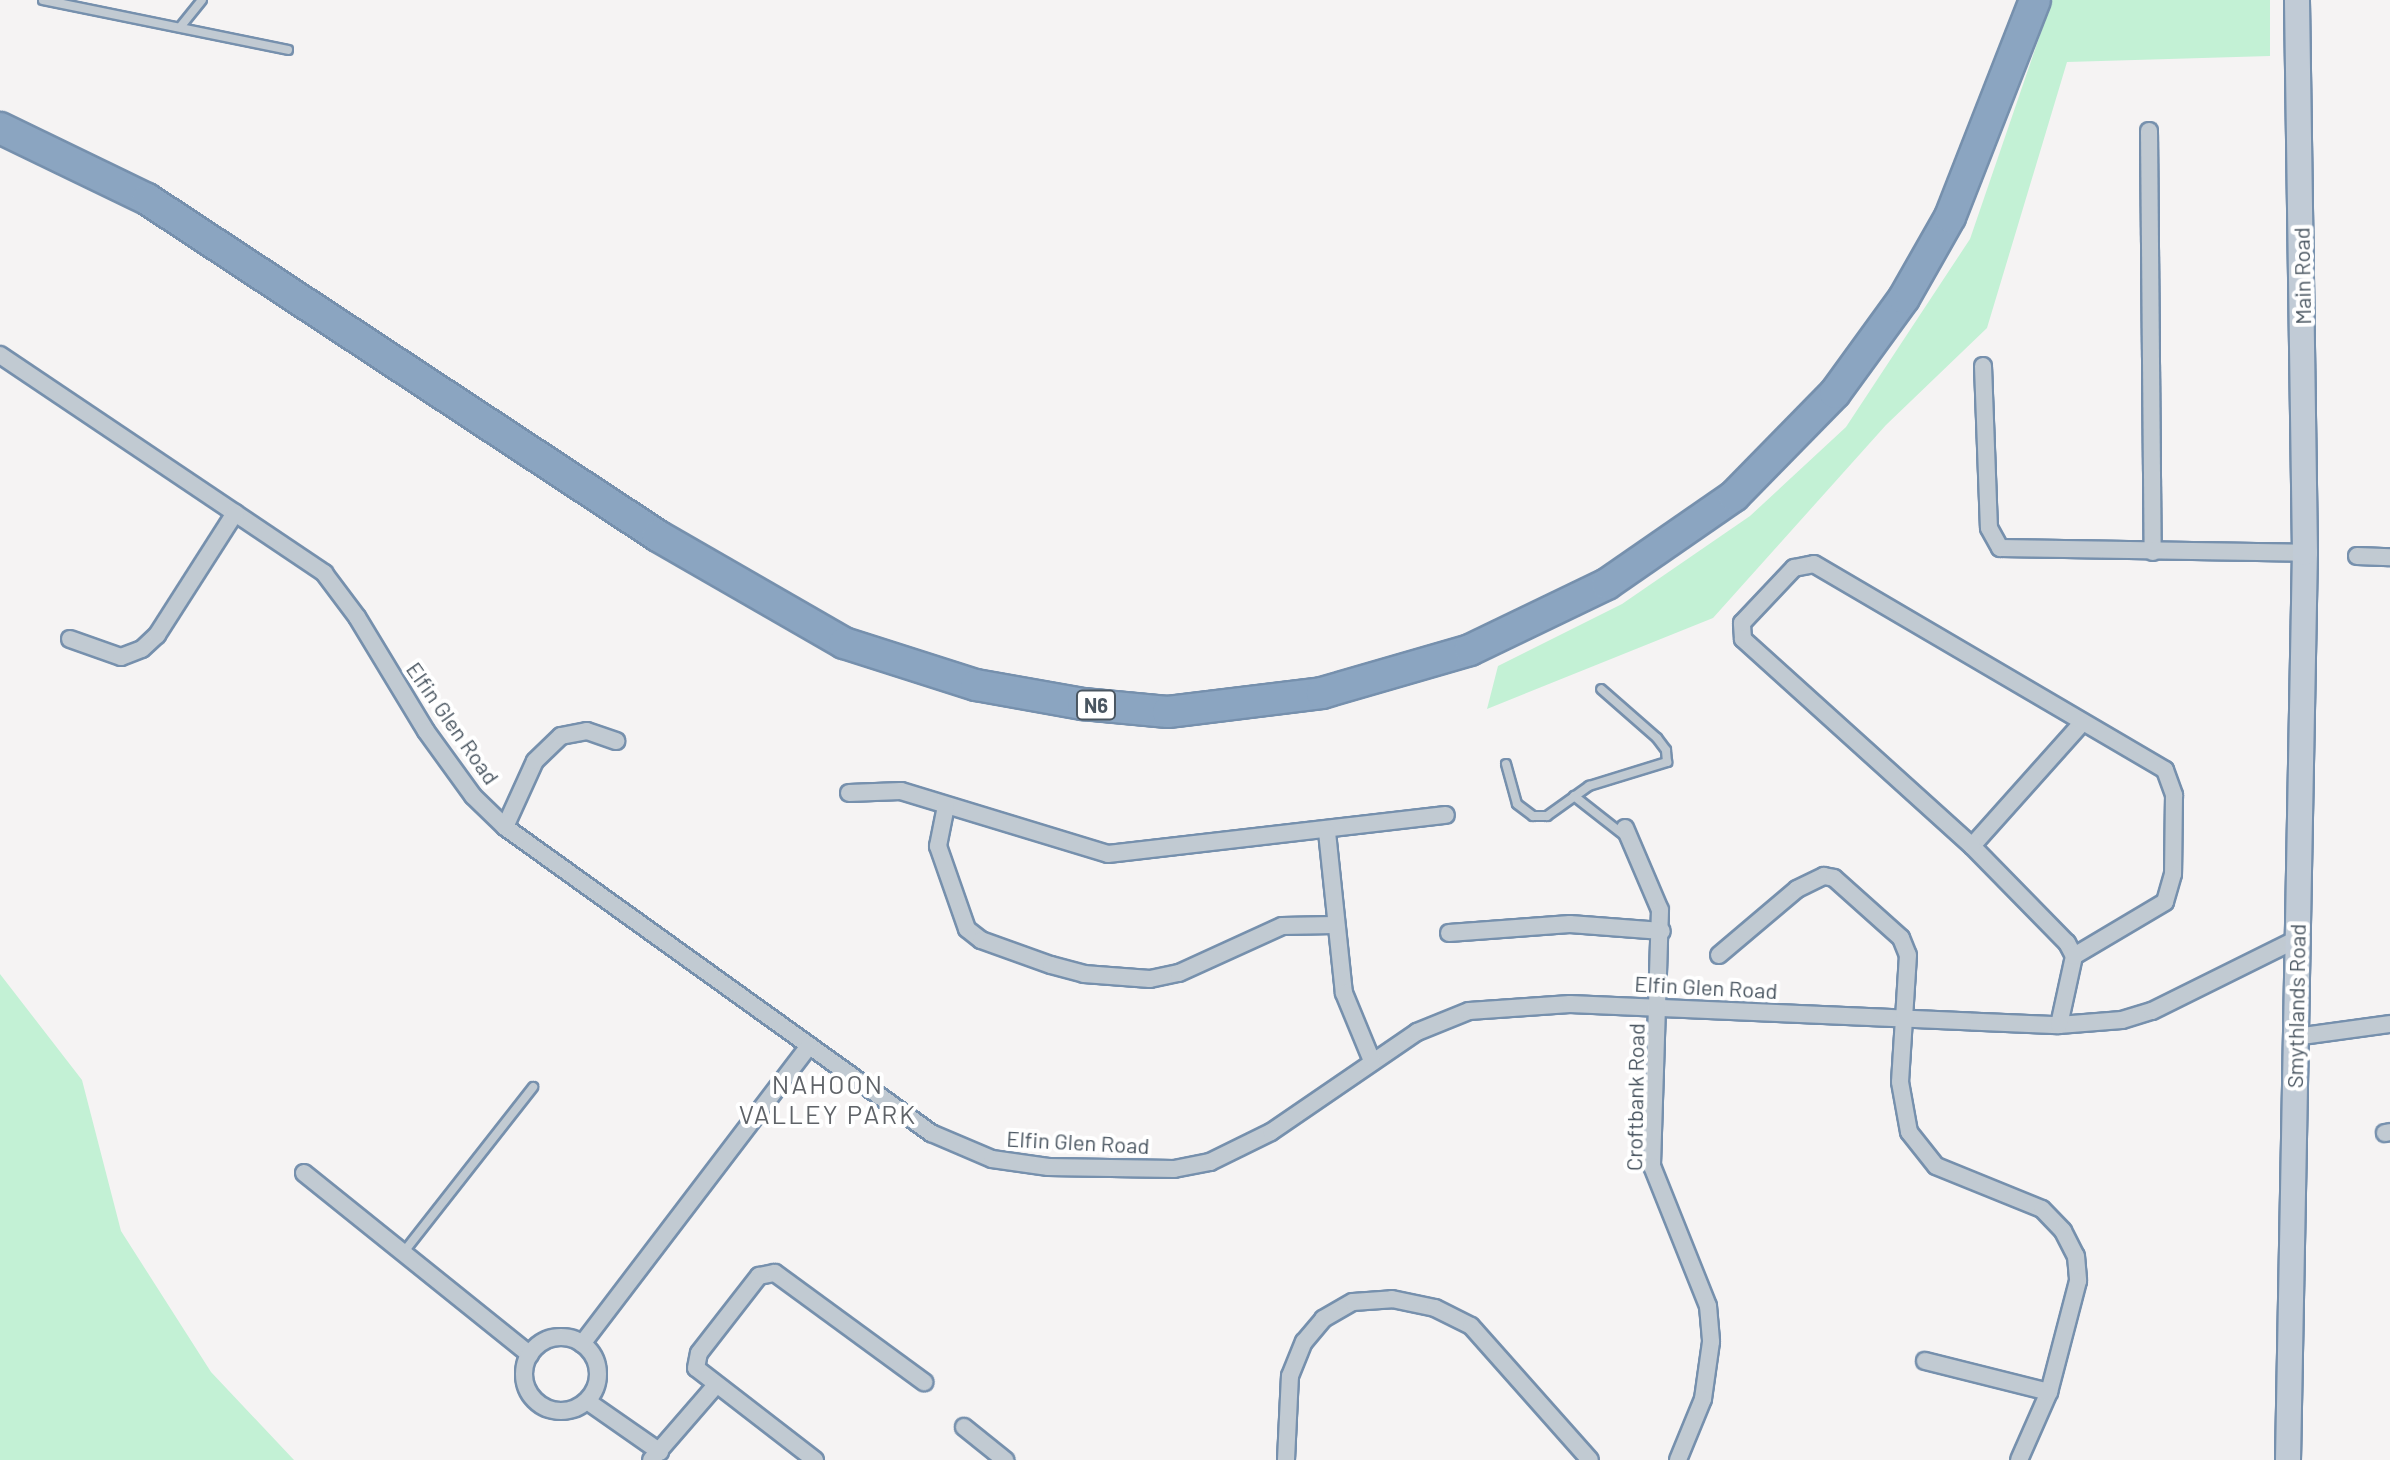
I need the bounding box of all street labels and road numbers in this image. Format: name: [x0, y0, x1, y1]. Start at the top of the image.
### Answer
street label: Main Road: [2288, 227, 2316, 325]
street label: Elfin Glen Road: [401, 657, 505, 789]
road number: N6: [1074, 689, 1118, 721]
street label: Smythlands Road: [2281, 924, 2311, 1088]
street label: Elfin Glen Road: [1634, 970, 1778, 1004]
street label: Croftbank Road: [1621, 1023, 1649, 1171]
street label: Elfin Glen Road: [1006, 1125, 1150, 1159]

